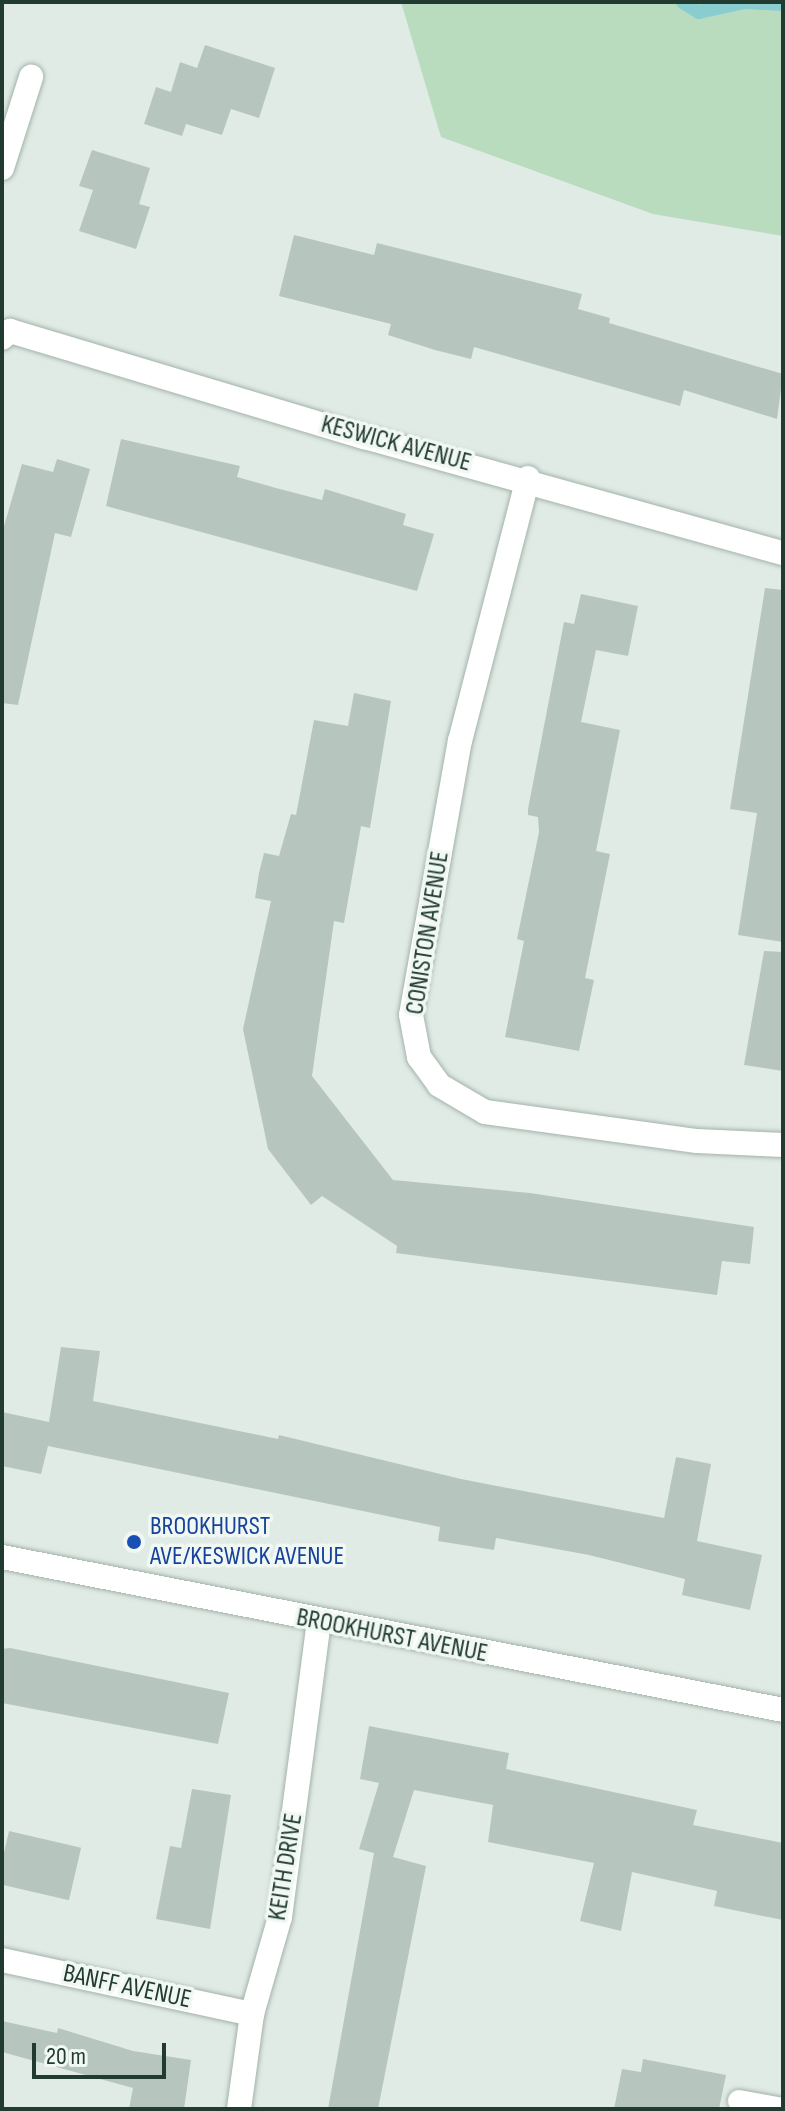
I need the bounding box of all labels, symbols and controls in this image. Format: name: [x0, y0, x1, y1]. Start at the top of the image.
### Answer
street label: KESWICK AVENUE: [318, 409, 474, 479]
street label: CONISTON AVENUE: [400, 849, 456, 1017]
place label: BROOKHURST AVE/KESWICK AVENUE: [150, 1511, 344, 1572]
marker: BROOKHURST AVE/KESWICK AVENUE: [125, 1533, 143, 1551]
street label: BROOKHURST AVENUE: [294, 1602, 490, 1670]
street label: KEITH DRIVE: [262, 1811, 310, 1923]
street label: BANFF AVENUE: [60, 1958, 194, 2016]
scale bar: [36, 2027, 170, 2077]
text: 20 m: [46, 2042, 86, 2071]

